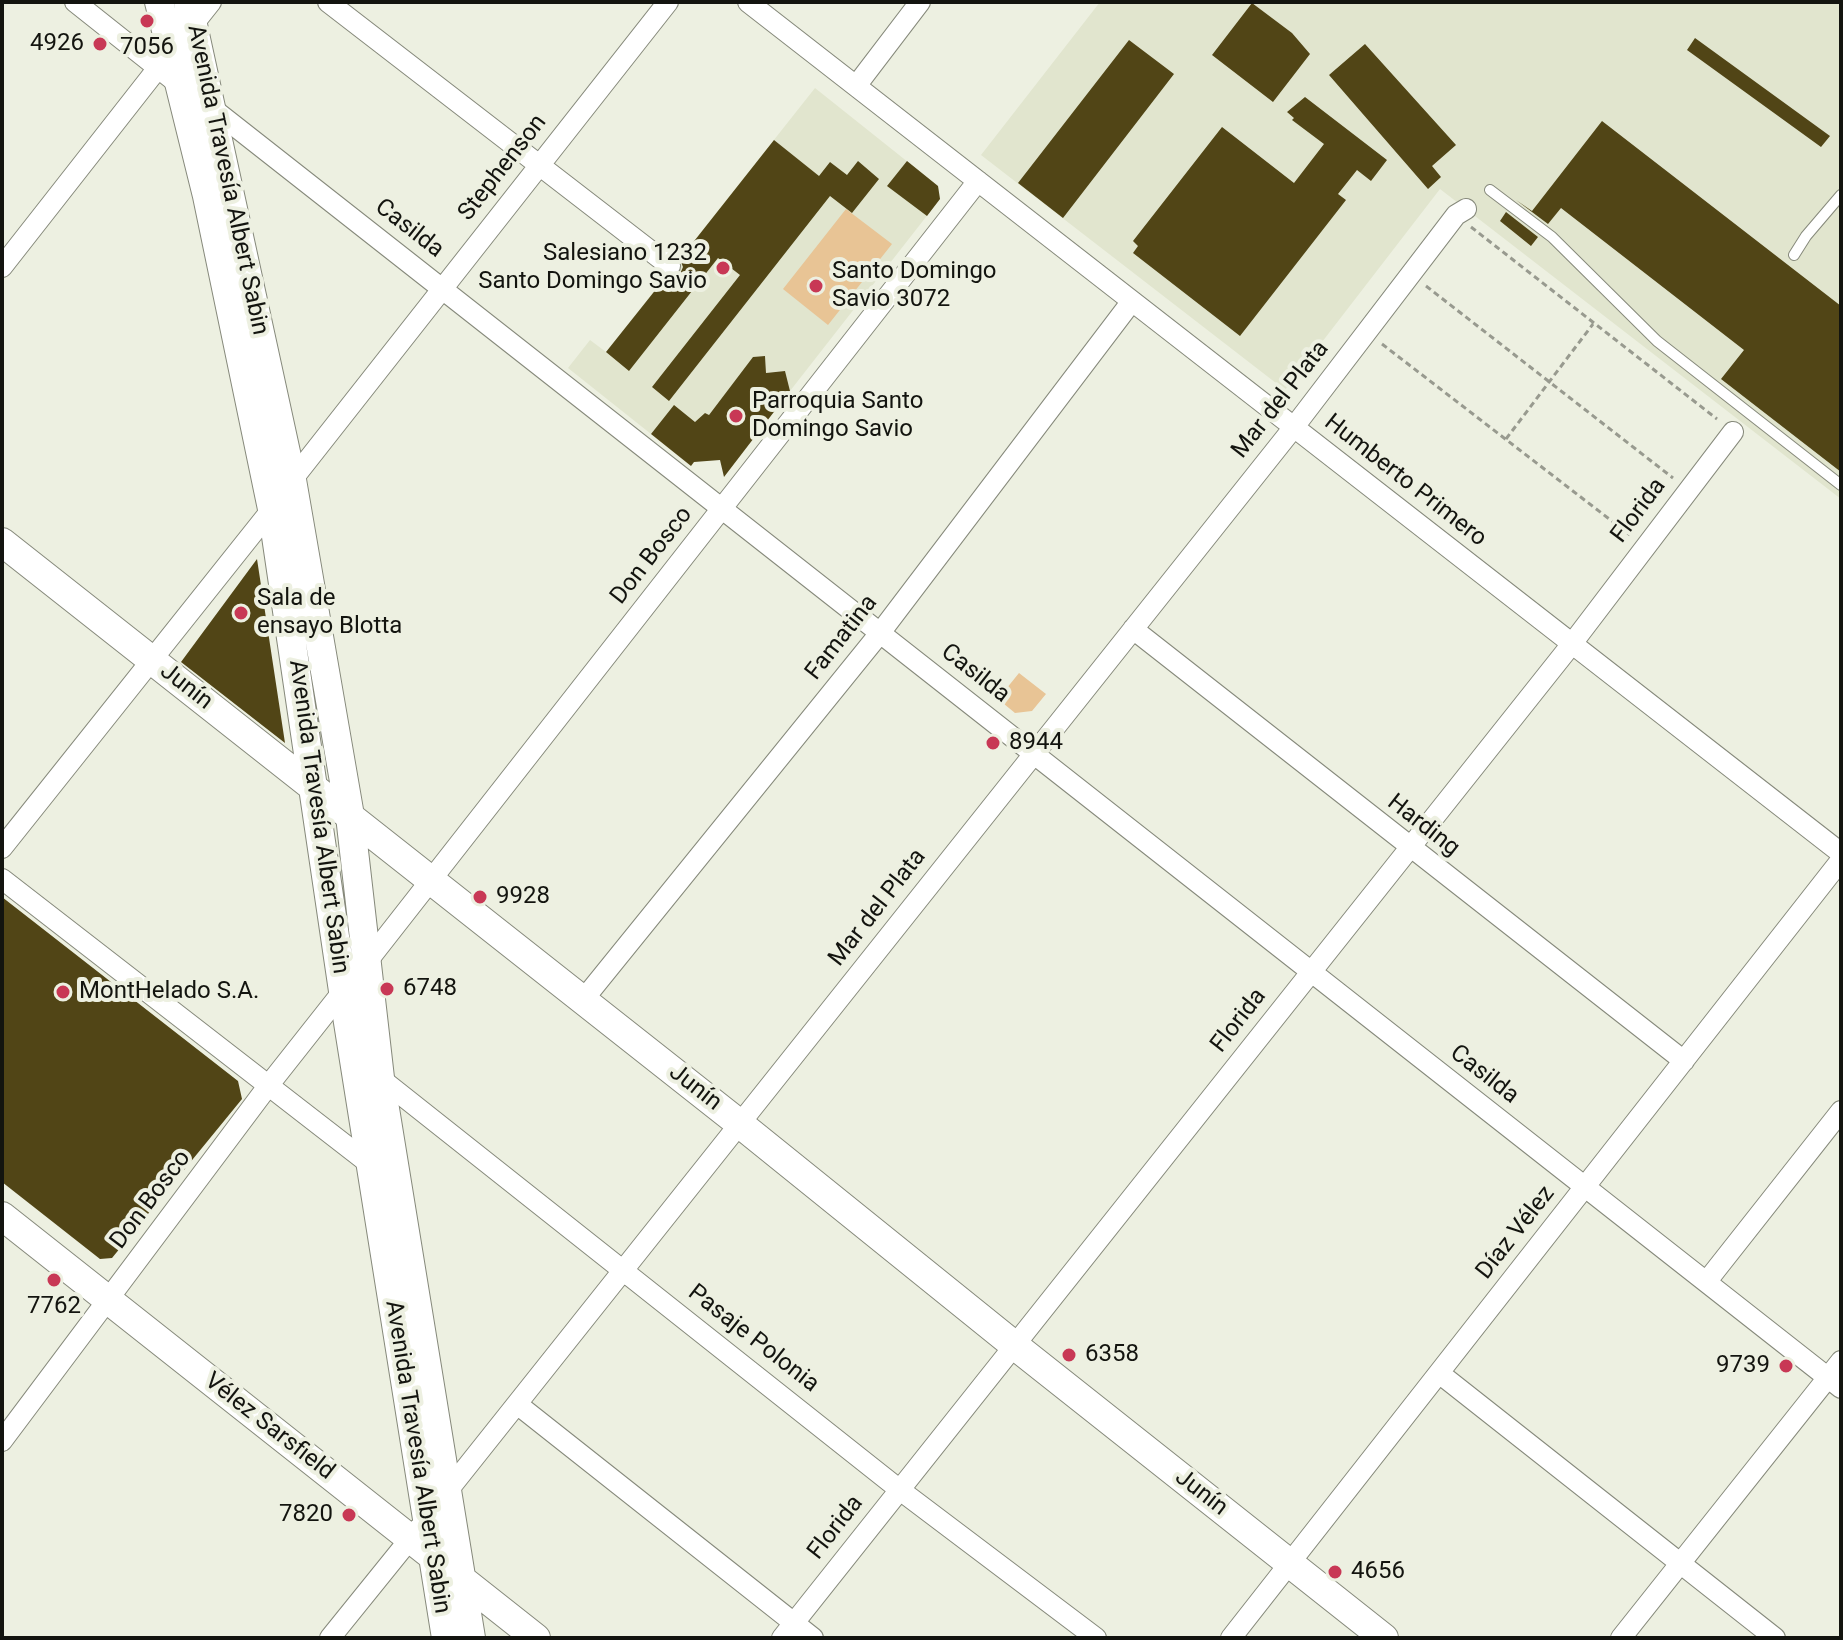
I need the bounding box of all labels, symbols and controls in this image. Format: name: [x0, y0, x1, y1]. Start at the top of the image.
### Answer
marker: 7056: [138, 12, 156, 30]
street label: Avenida Travesía Albert Sabin: [180, 22, 274, 338]
place label: 4926: [30, 30, 84, 58]
place label: 7056: [120, 34, 174, 62]
marker: 4926: [91, 35, 109, 53]
street label: Stephenson: [453, 109, 553, 227]
street label: Casilda: [369, 193, 449, 265]
place label: Salesiano 1232 Santo Domingo Savio: [478, 240, 707, 296]
place label: Santo Domingo Savio 3072: [832, 258, 997, 314]
marker: Salesiano 1232 Santo Domingo Savio: [714, 259, 732, 277]
marker: Santo Domingo Savio 3072: [807, 277, 825, 295]
street label: Mar del Plata: [1226, 336, 1336, 464]
place label: Parroquia Santo Domingo Savio: [752, 388, 923, 444]
marker: Parroquia Santo Domingo Savio: [727, 407, 745, 425]
street label: Humberto Primero: [1318, 409, 1492, 553]
street label: Florida: [1605, 473, 1673, 549]
street label: Don Bosco: [605, 501, 699, 611]
place label: Sala de ensayo Blotta: [257, 585, 402, 641]
street label: Famatina: [800, 590, 884, 686]
marker: Sala de ensayo Blotta: [232, 604, 250, 622]
street label: Casilda: [935, 638, 1015, 710]
street label: Junín: [154, 658, 218, 716]
street label: Avenida Travesía Albert Sabin: [282, 658, 354, 976]
place label: 8944: [1009, 729, 1063, 757]
marker: 8944: [984, 734, 1002, 752]
street label: Harding: [1381, 789, 1465, 863]
street label: Mar del Plata: [823, 844, 933, 972]
place label: 9928: [496, 883, 550, 911]
marker: 9928: [471, 888, 489, 906]
place label: 6748: [403, 975, 457, 1003]
place label: MontHelado S.A.: [79, 978, 259, 1006]
marker: 6748: [378, 980, 396, 998]
marker: MontHelado S.A.: [54, 983, 72, 1001]
street label: Florida: [1205, 983, 1273, 1059]
street label: Casilda: [1444, 1039, 1524, 1111]
street label: Junín: [663, 1059, 727, 1117]
street label: Don Bosco: [105, 1145, 197, 1255]
street label: Díaz Vélez: [1471, 1181, 1561, 1285]
marker: 7762: [45, 1271, 63, 1289]
street label: Pasaje Polonia: [682, 1279, 824, 1399]
place label: 7762: [27, 1293, 81, 1321]
street label: Avenida Travesía Albert Sabin: [378, 1298, 456, 1616]
place label: 6358: [1085, 1341, 1139, 1369]
marker: 6358: [1060, 1346, 1078, 1364]
place label: 9739: [1716, 1352, 1770, 1380]
marker: 9739: [1777, 1357, 1795, 1375]
street label: Vélez Sarsfield: [198, 1367, 340, 1487]
street label: Junín: [1169, 1464, 1233, 1522]
street label: Florida: [802, 1490, 870, 1566]
place label: 7820: [279, 1501, 333, 1529]
marker: 7820: [340, 1506, 358, 1524]
place label: 4656: [1351, 1558, 1405, 1586]
marker: 4656: [1326, 1563, 1344, 1581]

